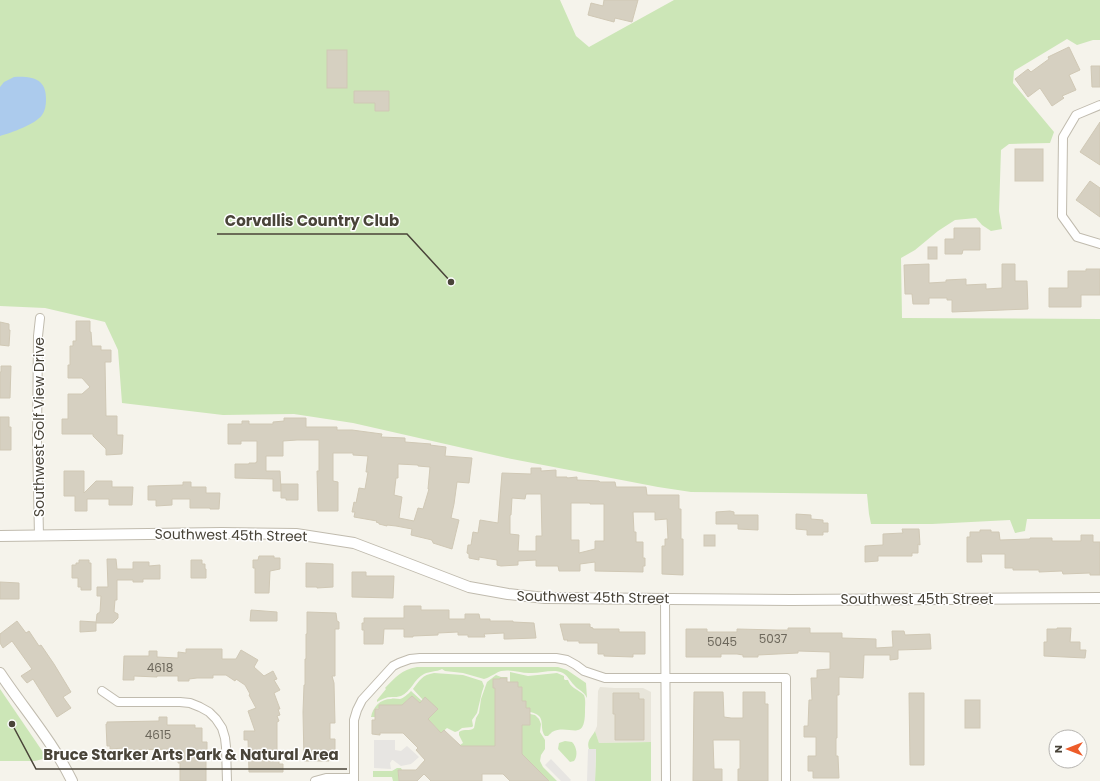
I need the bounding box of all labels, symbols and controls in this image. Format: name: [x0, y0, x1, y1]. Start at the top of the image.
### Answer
callout: Corvallis Country Club: [217, 207, 407, 234]
text: Corvallis Country Club: [225, 210, 399, 231]
street label: Southwest Golf View Drive: [29, 337, 49, 517]
street label: Southwest 45th Street: [154, 524, 308, 546]
street label: Southwest 45th Street: [516, 586, 670, 608]
street label: Southwest 45th Street: [841, 589, 993, 609]
house number: 5037: [759, 630, 788, 647]
house number: 5045: [707, 633, 737, 650]
house number: 4618: [147, 659, 173, 676]
house number: 4615: [145, 726, 171, 743]
north arrow: [1048, 729, 1088, 769]
callout: Bruce Starker Arts Park & Natural Area: [36, 742, 347, 769]
text: Bruce Starker Arts Park & Natural Area: [43, 744, 339, 765]
text: N: [1050, 745, 1066, 753]

